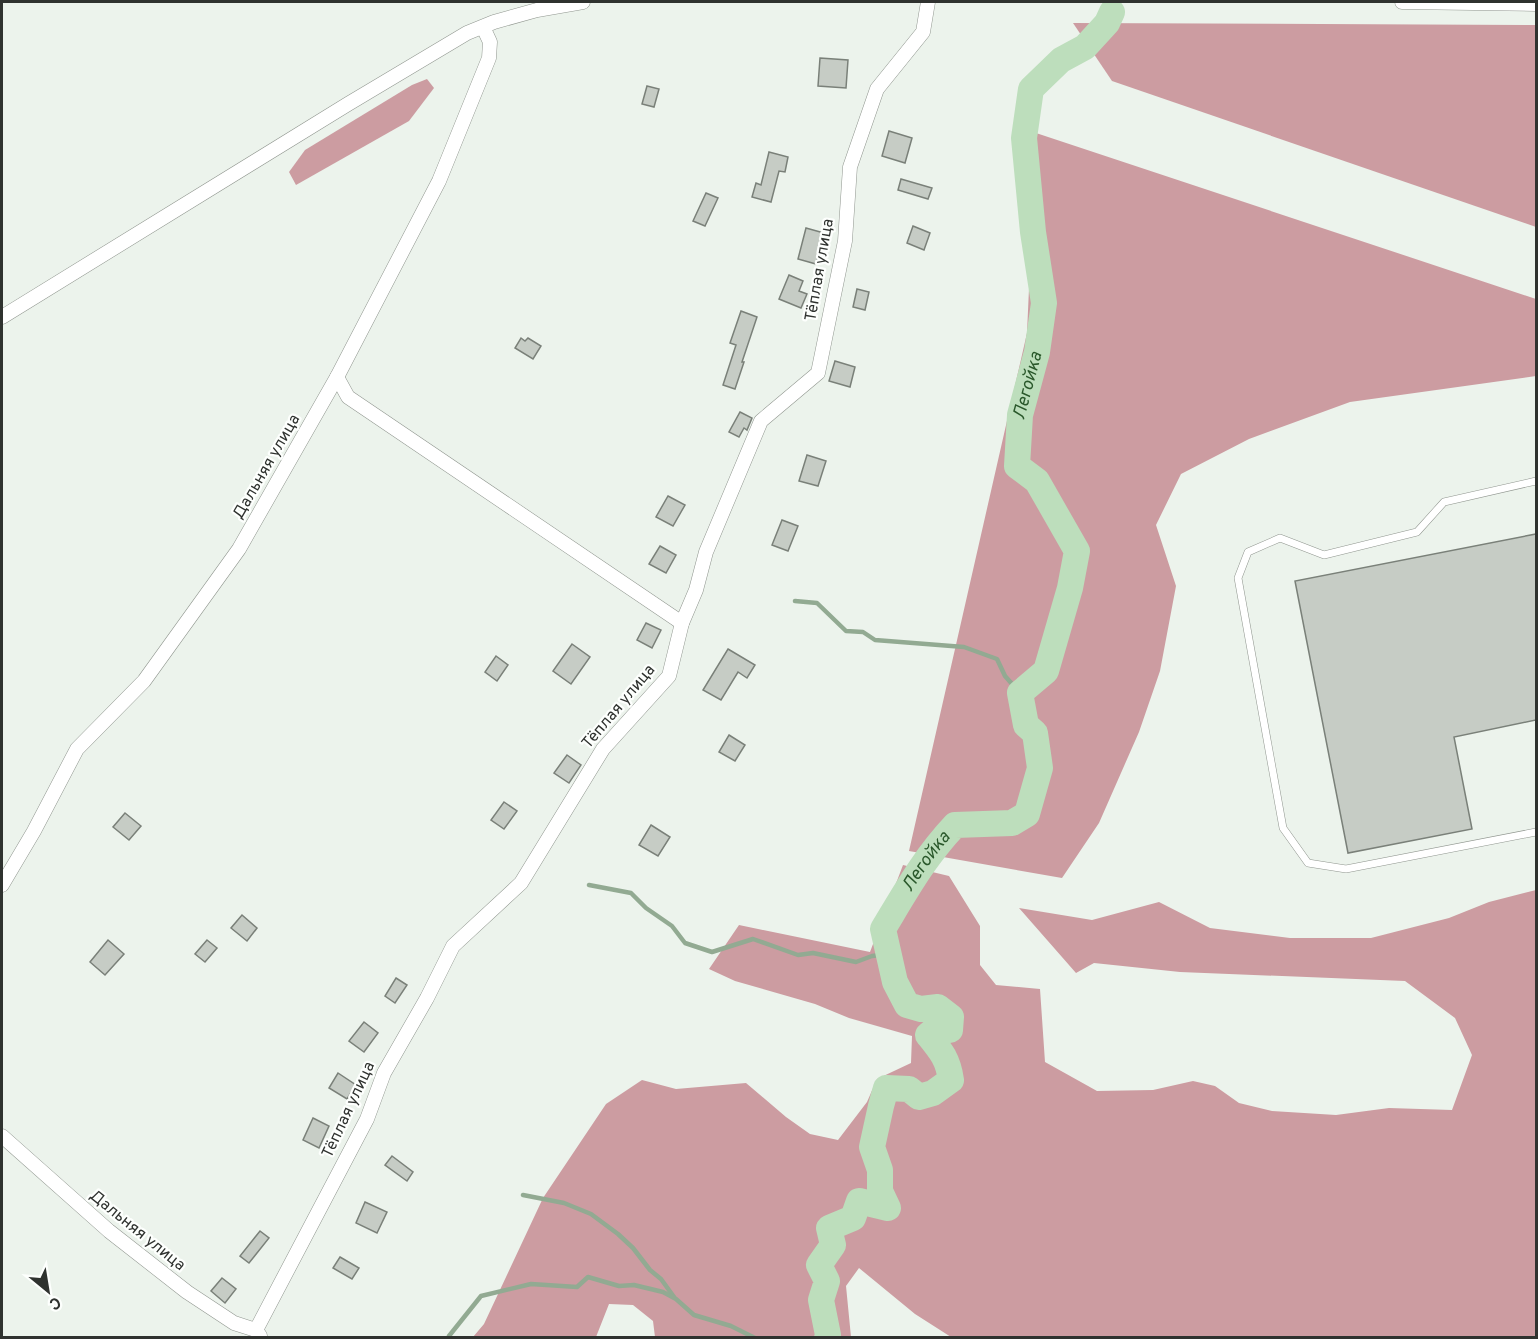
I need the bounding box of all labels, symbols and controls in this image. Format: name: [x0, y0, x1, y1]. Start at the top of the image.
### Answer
street label: Тёплая улица: [801, 217, 839, 323]
water label: Легойка: [1008, 349, 1048, 422]
street label: Дальняя улица: [229, 411, 305, 523]
street label: Тёплая улица: [578, 661, 660, 753]
water label: Легойка: [897, 826, 956, 896]
street label: Тёплая улица: [318, 1059, 380, 1161]
street label: Дальняя улица: [85, 1186, 189, 1276]
north arrow: [18, 1261, 78, 1321]
text: С: [45, 1291, 64, 1313]

